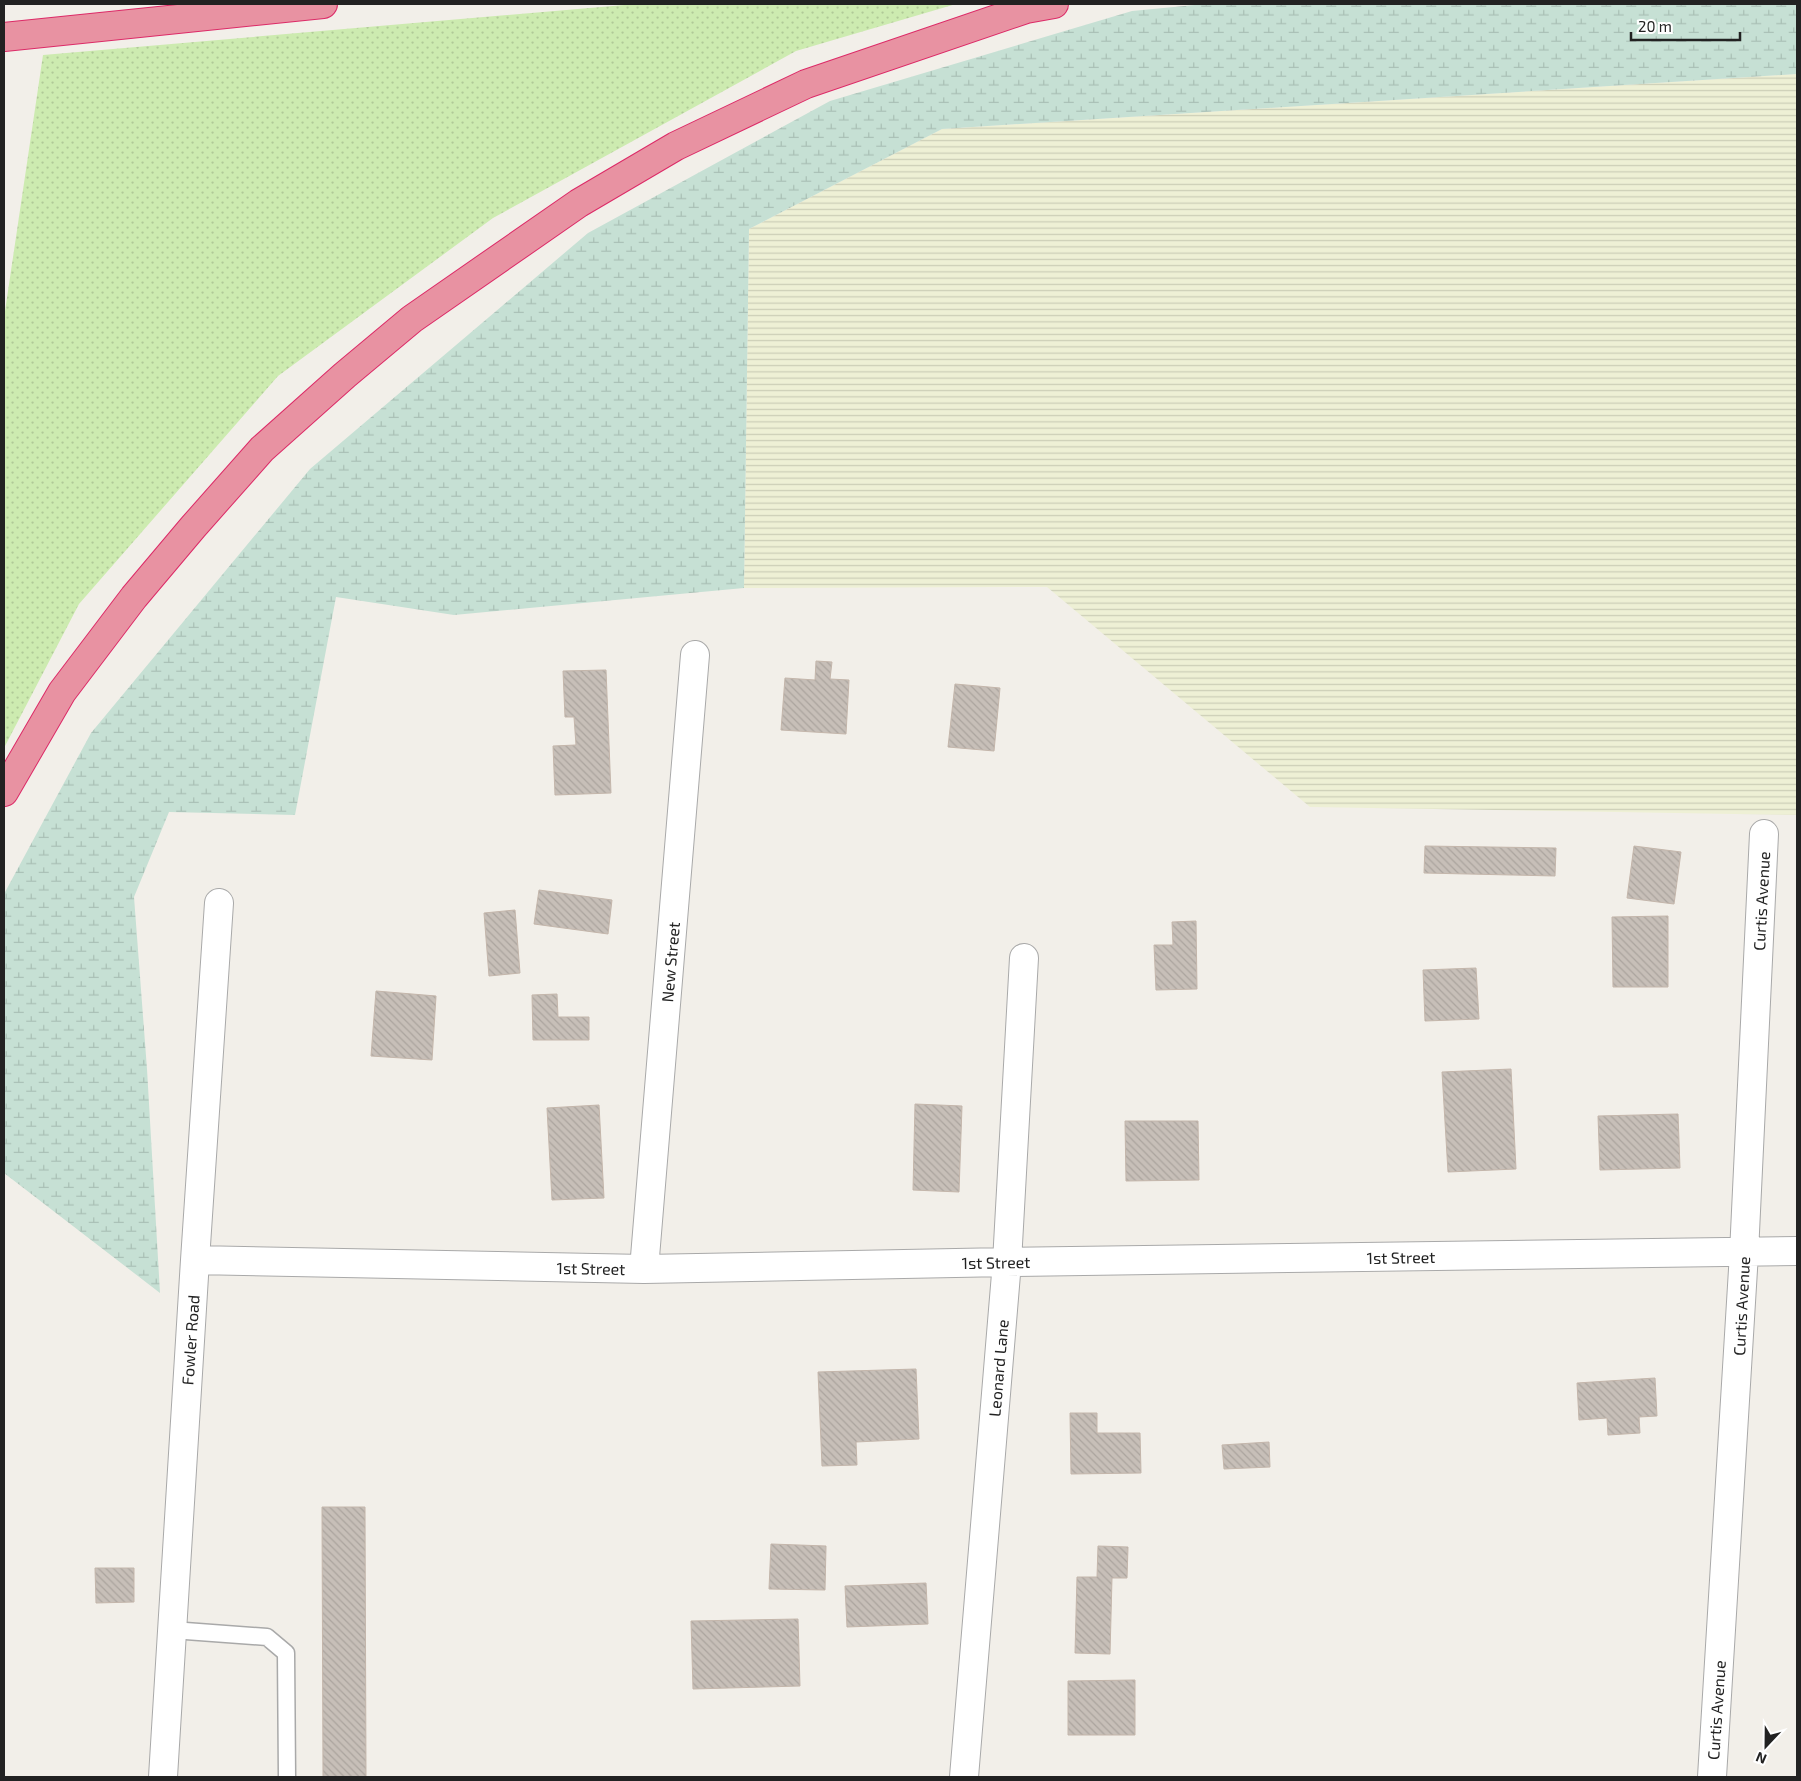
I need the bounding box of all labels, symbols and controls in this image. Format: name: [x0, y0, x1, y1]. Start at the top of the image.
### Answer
scale bar: [1631, 10, 1740, 42]
text: 20 m: [1638, 17, 1672, 35]
street label: Curtis Avenue: [1749, 851, 1773, 951]
street label: New Street: [657, 921, 683, 1003]
street label: 1st Street: [1367, 1247, 1435, 1267]
street label: 1st Street: [962, 1252, 1030, 1272]
street label: Curtis Avenue: [1729, 1256, 1753, 1356]
street label: 1st Street: [557, 1258, 625, 1278]
street label: Fowler Road: [177, 1294, 203, 1386]
street label: Leonard Lane: [984, 1318, 1012, 1418]
street label: Curtis Avenue: [1703, 1660, 1729, 1760]
north arrow: [1741, 1721, 1791, 1771]
text: N: [1753, 1749, 1769, 1768]

